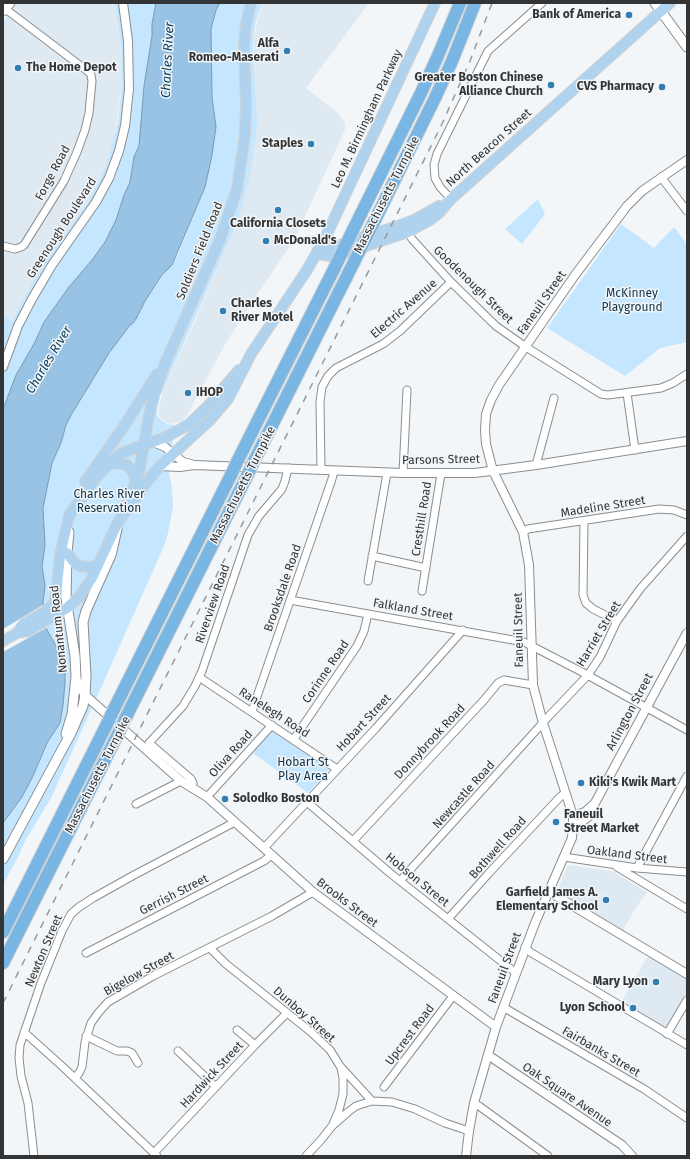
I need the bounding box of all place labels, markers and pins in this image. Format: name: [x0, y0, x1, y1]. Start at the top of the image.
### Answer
place label: Bank of America: [532, 8, 621, 22]
marker: Bank of America: [624, 10, 634, 20]
place label: Alfa Romeo-Maserati: [189, 37, 279, 65]
marker: Alfa Romeo-Maserati: [282, 46, 292, 56]
place label: The Home Depot: [26, 61, 117, 75]
marker: The Home Depot: [13, 63, 23, 73]
place label: Greater Boston Chinese Alliance Church: [415, 71, 543, 99]
marker: Greater Boston Chinese Alliance Church: [546, 80, 556, 90]
place label: CVS Pharmacy: [577, 80, 654, 94]
marker: CVS Pharmacy: [657, 82, 667, 92]
place label: Staples: [262, 137, 303, 151]
marker: Staples: [306, 139, 316, 149]
marker: California Closets: [273, 205, 283, 215]
place label: California Closets: [230, 217, 326, 231]
place label: McDonald's: [274, 234, 337, 248]
marker: McDonald's: [261, 236, 271, 246]
place label: Charles River Motel: [231, 297, 293, 325]
marker: Charles River Motel: [218, 306, 228, 316]
place label: IHOP: [196, 386, 223, 400]
marker: IHOP: [183, 388, 193, 398]
place label: Kiki's Kwik Mart: [589, 776, 676, 790]
marker: Kiki's Kwik Mart: [576, 778, 586, 788]
place label: Solodko Boston: [233, 792, 319, 806]
marker: Solodko Boston: [220, 794, 230, 804]
place label: Faneuil Street Market: [564, 808, 639, 836]
marker: Faneuil Street Market: [551, 817, 561, 827]
place label: Garfield James A. Elementary School: [496, 886, 598, 914]
marker: Garfield James A. Elementary School: [601, 895, 611, 905]
place label: Mary Lyon: [593, 975, 648, 989]
marker: Mary Lyon: [651, 977, 661, 987]
place label: Lyon School: [560, 1001, 625, 1015]
marker: Lyon School: [628, 1003, 638, 1013]

